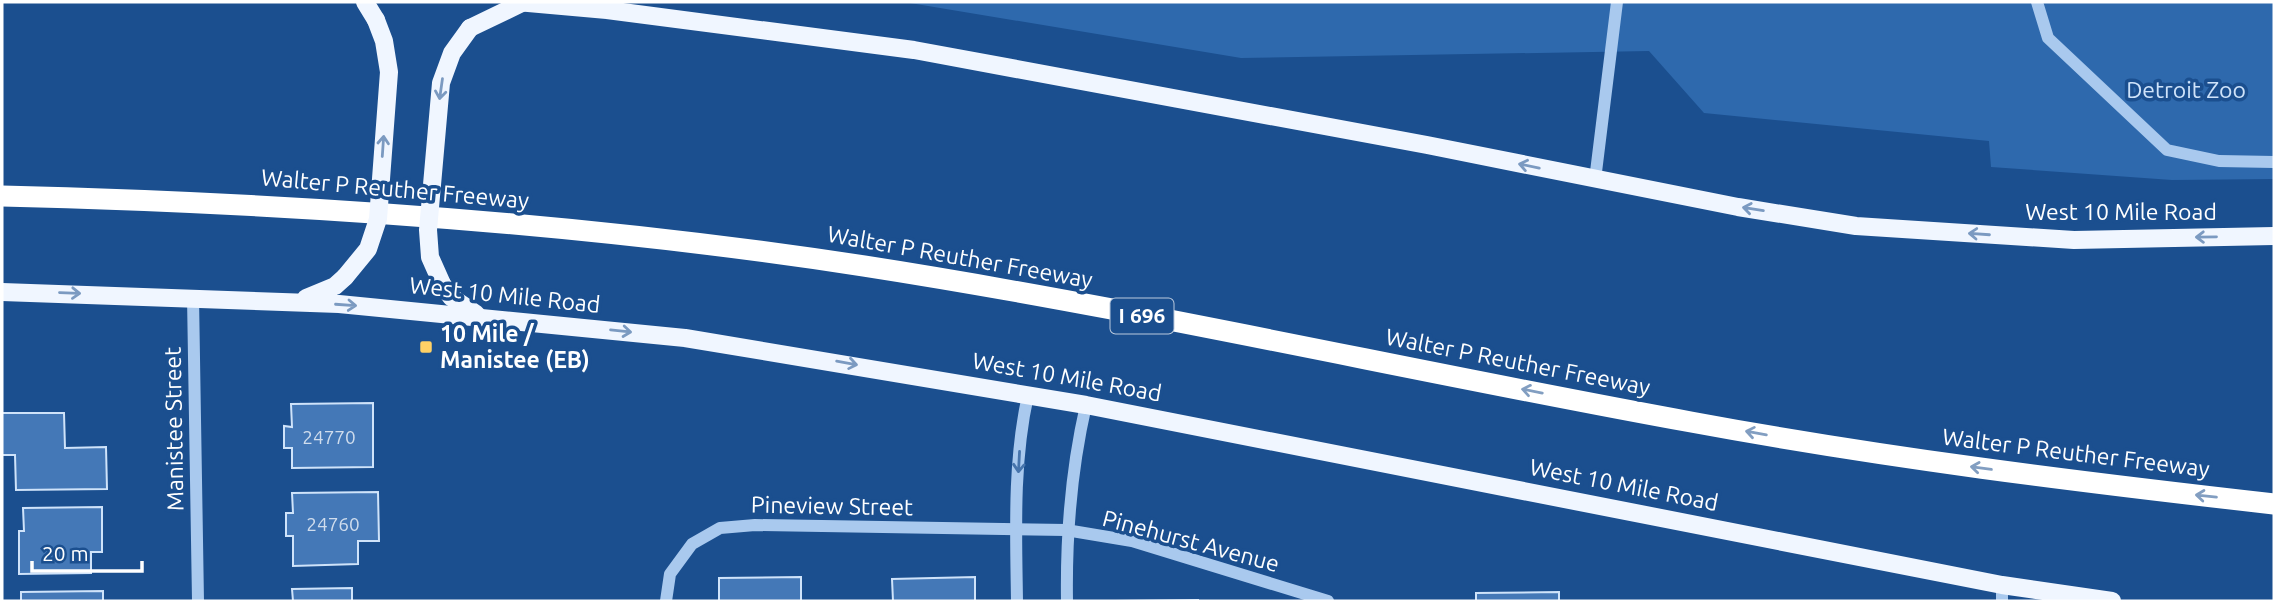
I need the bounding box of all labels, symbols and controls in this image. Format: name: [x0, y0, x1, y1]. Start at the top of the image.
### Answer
one-way arrow: [434, 77, 447, 99]
park label: Detroit Zoo: [2126, 77, 2246, 102]
one-way arrow: [377, 135, 390, 158]
one-way arrow: [1518, 159, 1541, 173]
street label: Walter P Reuther Freeway: [260, 164, 530, 213]
street label: West 10 Mile Road: [2025, 199, 2217, 224]
one-way arrow: [1742, 203, 1765, 216]
street label: Walter P Reuther Freeway: [826, 221, 1095, 292]
one-way arrow: [1968, 227, 1991, 240]
one-way arrow: [2195, 230, 2218, 244]
street label: West 10 Mile Road: [408, 272, 602, 317]
one-way arrow: [58, 287, 81, 300]
road number: I 696: [1110, 298, 1174, 334]
one-way arrow: [334, 299, 357, 312]
place label: 10 Mile / Manistee (EB): [440, 321, 590, 373]
one-way arrow: [610, 324, 632, 337]
street label: Walter P Reuther Freeway: [1384, 324, 1652, 399]
marker: 10 Mile / Manistee (EB): [418, 339, 434, 355]
street label: Manistee Street: [160, 347, 187, 511]
street label: West 10 Mile Road: [971, 348, 1164, 405]
one-way arrow: [835, 356, 858, 370]
one-way arrow: [1521, 384, 1544, 397]
street label: Walter P Reuther Freeway: [1941, 424, 2211, 481]
house number: 24770: [302, 426, 356, 448]
one-way arrow: [1745, 426, 1768, 440]
one-way arrow: [1012, 450, 1025, 473]
street label: West 10 Mile Road: [1528, 454, 1721, 515]
one-way arrow: [1970, 462, 1993, 475]
one-way arrow: [2196, 489, 2218, 502]
street label: Pineview Street: [751, 492, 913, 519]
street label: Pinehurst Avenue: [1100, 505, 1282, 576]
house number: 24760: [306, 513, 360, 535]
scale bar: [32, 530, 142, 574]
text: 20 m: [42, 541, 89, 565]

